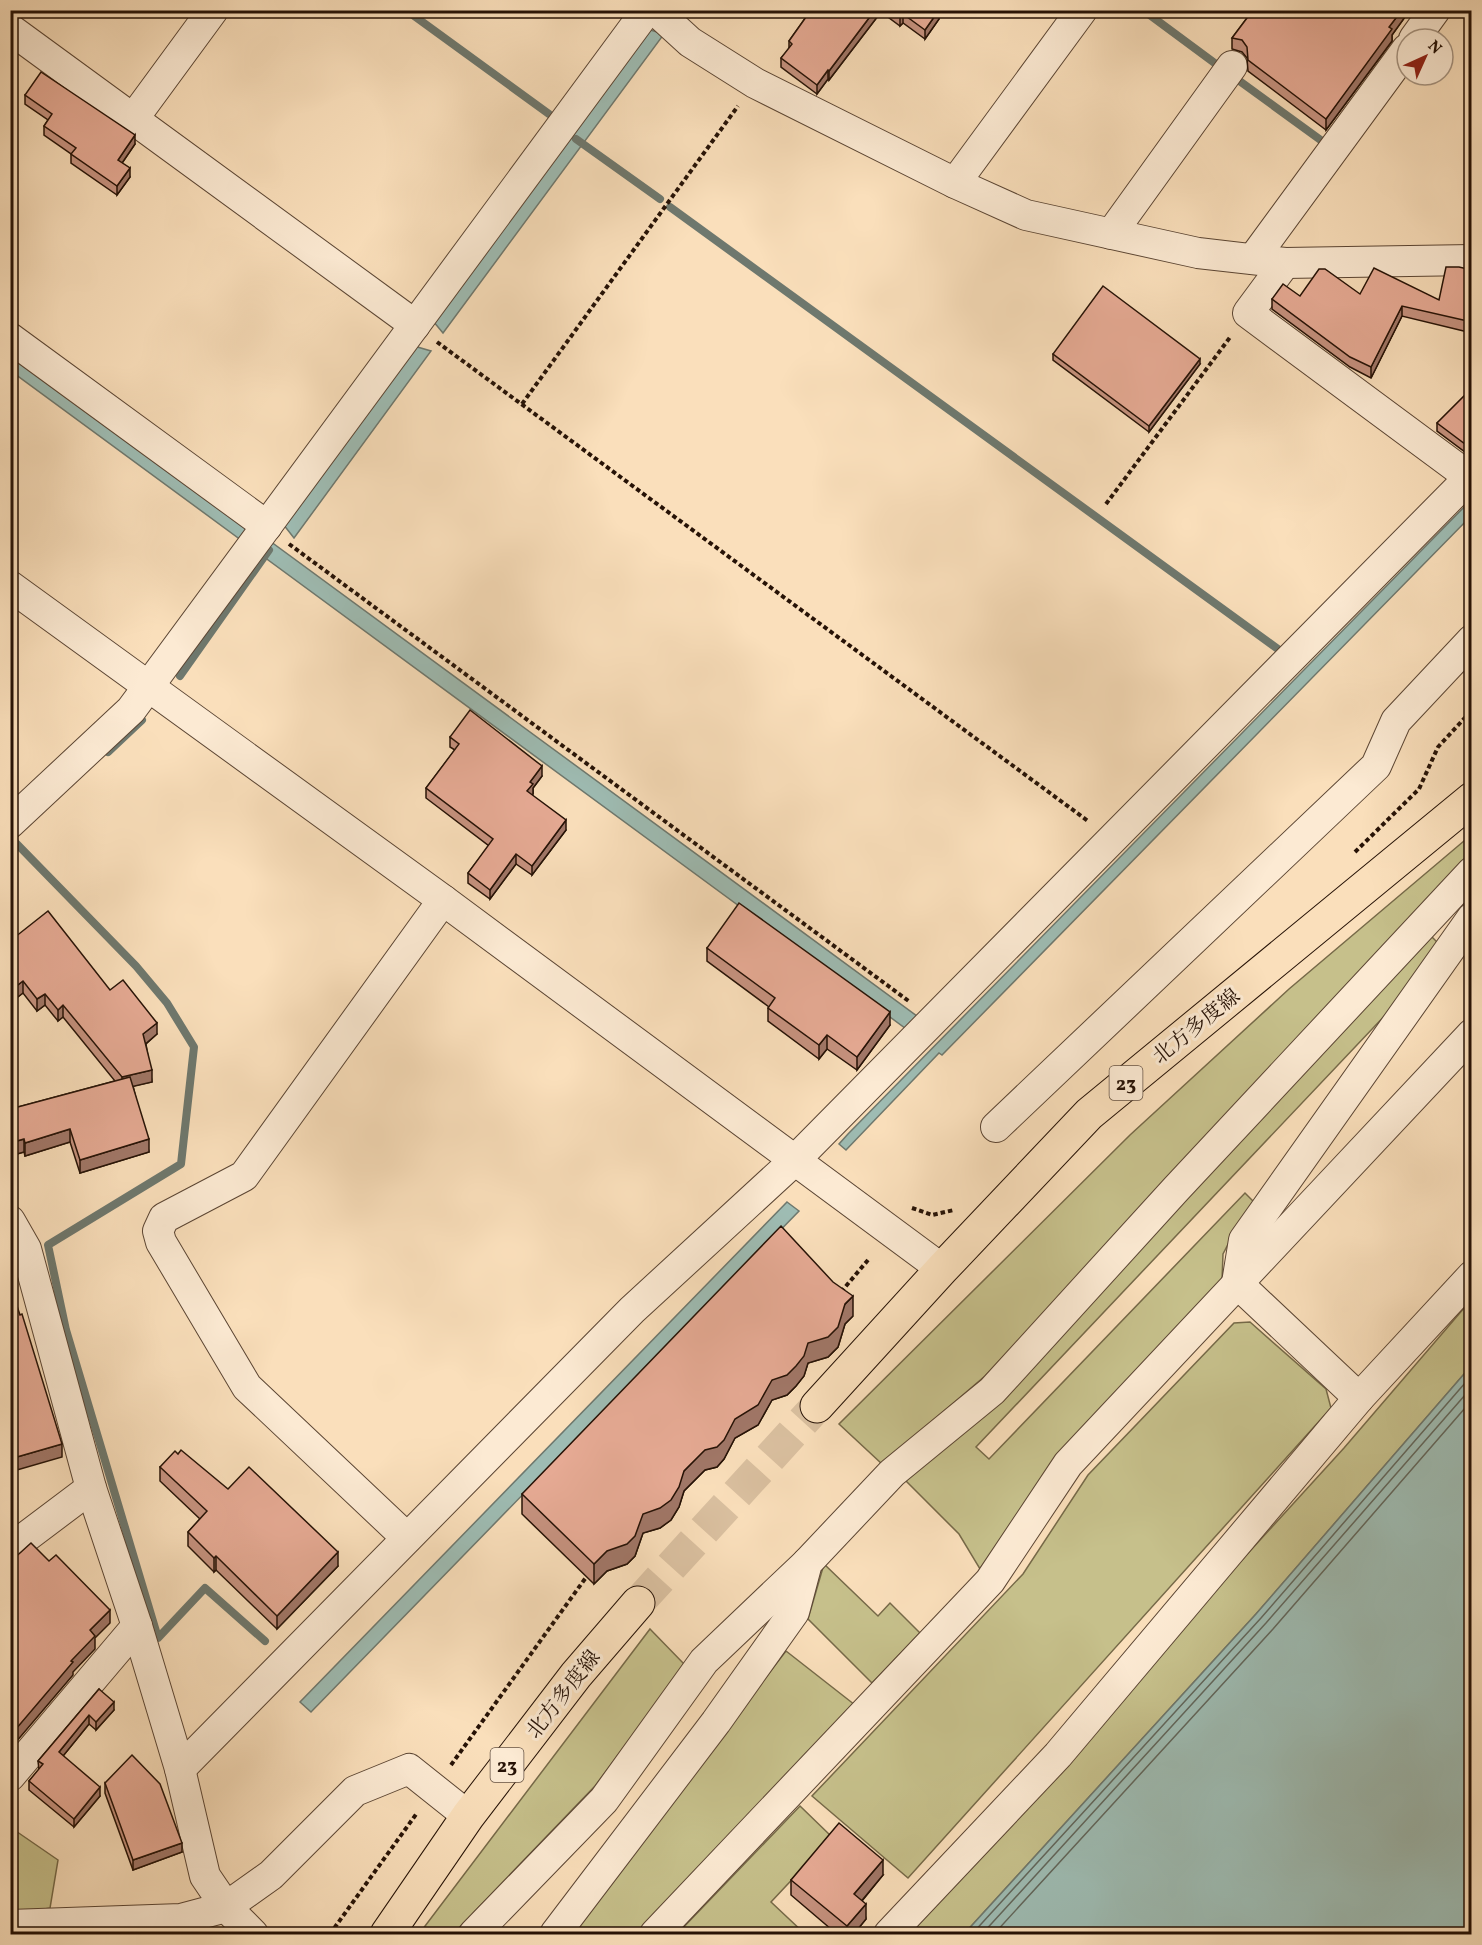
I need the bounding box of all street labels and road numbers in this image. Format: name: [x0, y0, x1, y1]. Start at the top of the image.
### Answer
street label: 北方多度線: [1147, 983, 1247, 1071]
road number: 23: [1110, 1066, 1142, 1100]
street label: 北方多度線: [520, 1645, 608, 1745]
road number: 23: [490, 1748, 524, 1782]

